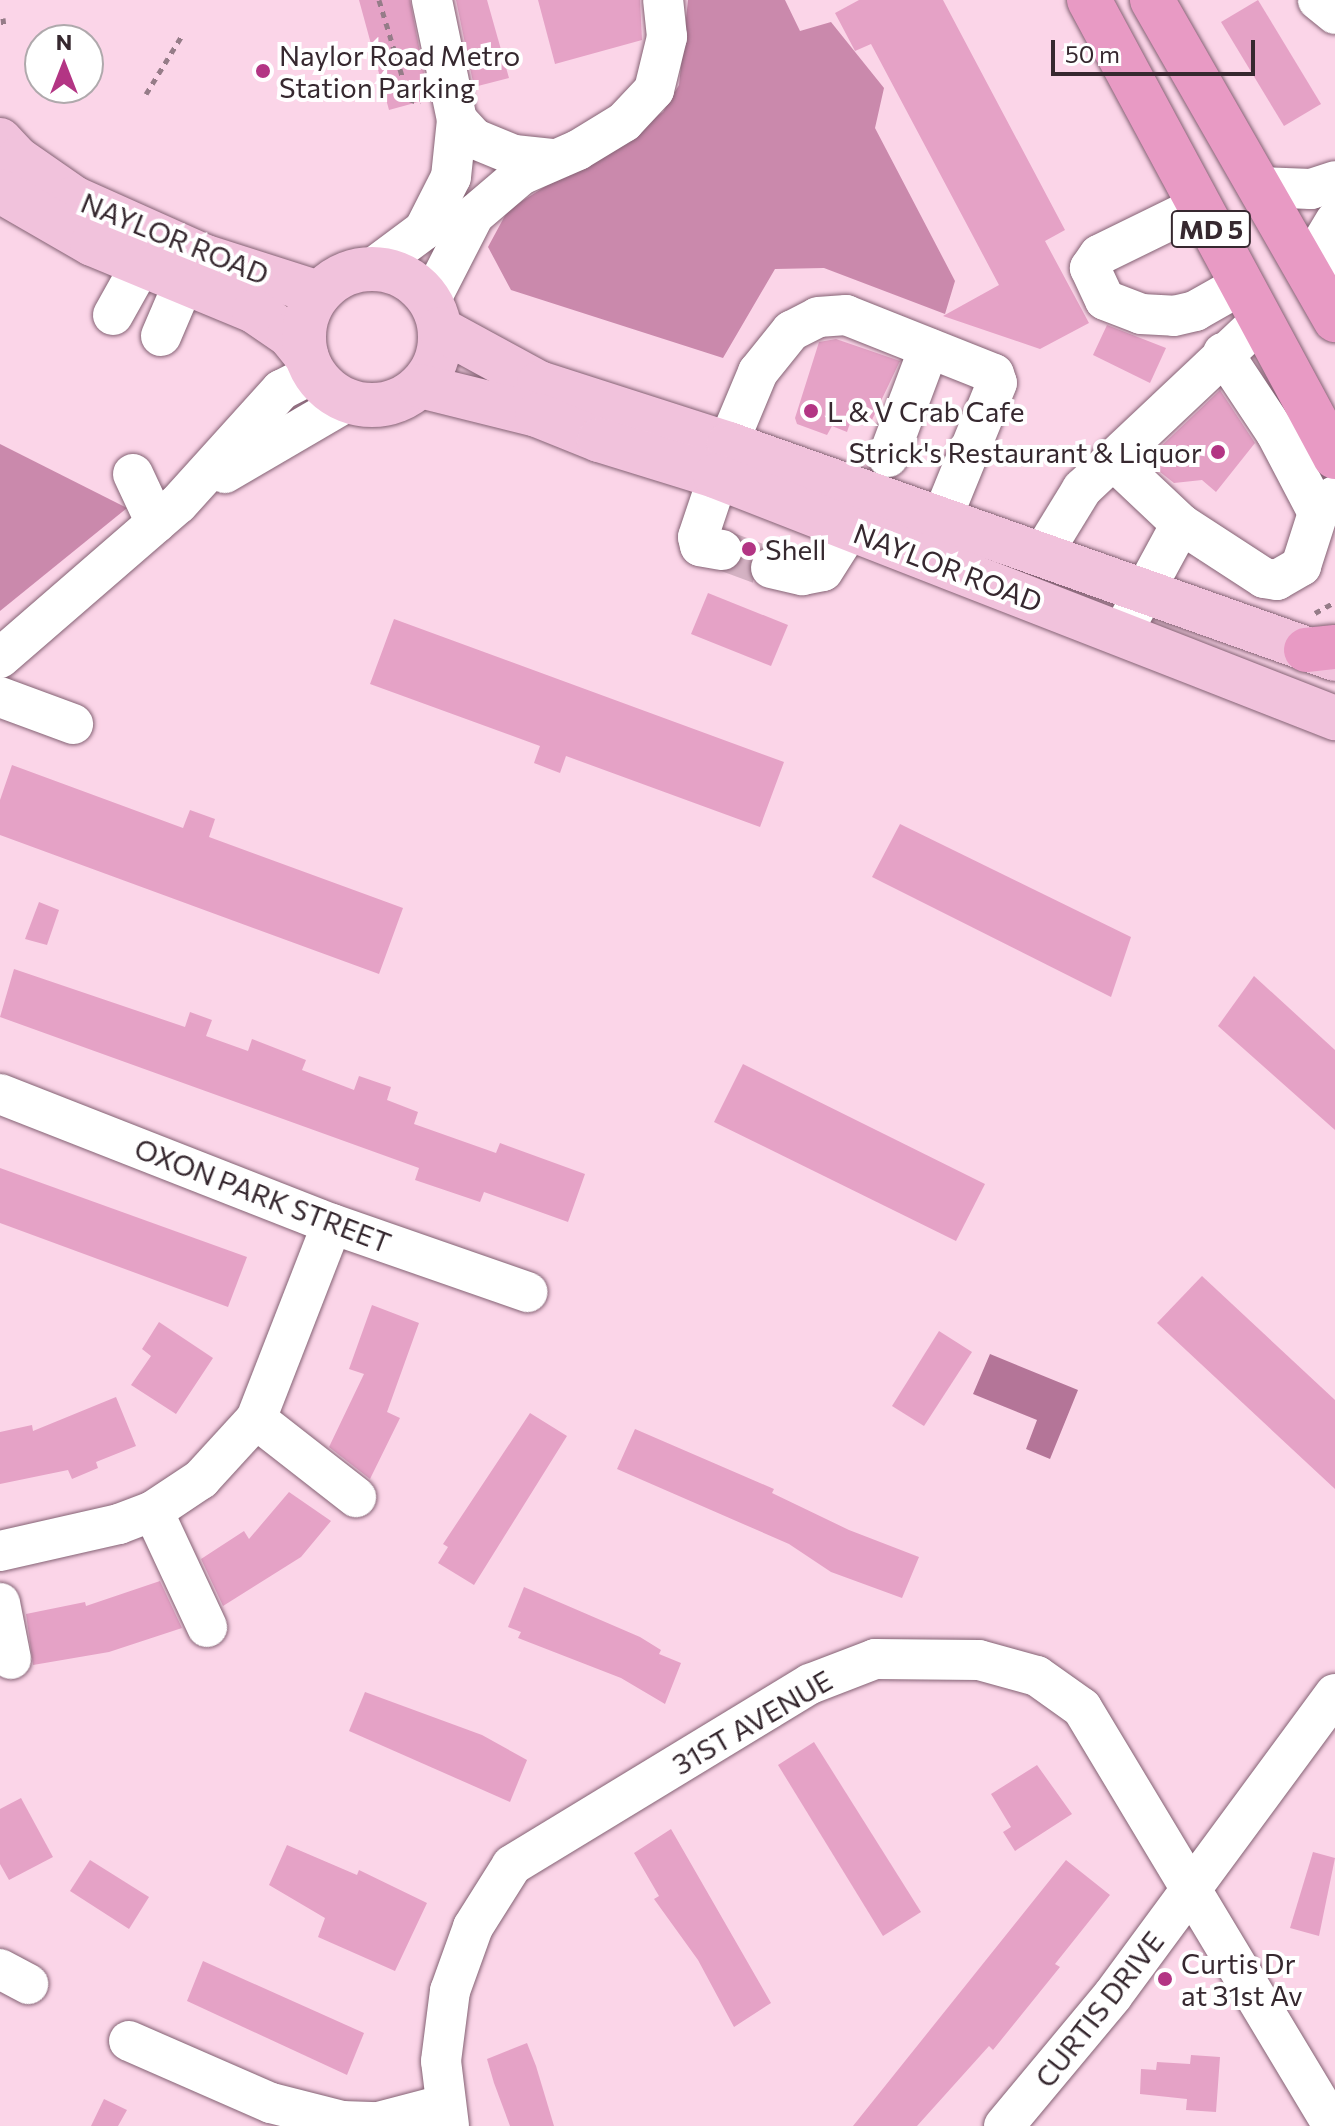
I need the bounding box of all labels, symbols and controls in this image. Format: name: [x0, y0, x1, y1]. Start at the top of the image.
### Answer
north arrow: [24, 24, 104, 104]
scale bar: [1055, 24, 1259, 74]
text: N: [56, 28, 72, 55]
place label: Naylor Road Metro Station Parking: [279, 38, 520, 104]
text: 50 m: [1065, 39, 1120, 68]
marker: Naylor Road Metro Station Parking: [254, 62, 272, 80]
street label: NAYLOR ROAD: [76, 185, 274, 291]
road number: MD 5: [1169, 207, 1253, 251]
place label: L & V Crab Cafe: [827, 394, 1025, 428]
marker: L & V Crab Cafe: [802, 402, 820, 420]
place label: Strick's Restaurant & Liquor: [849, 435, 1202, 469]
marker: Strick's Restaurant & Liquor: [1209, 443, 1227, 461]
street label: NAYLOR ROAD: [849, 516, 1047, 618]
place label: Shell: [765, 532, 826, 566]
marker: Shell: [740, 540, 758, 558]
street label: OXON PARK STREET: [130, 1131, 396, 1259]
street label: 31ST AVENUE: [666, 1663, 838, 1781]
street label: CURTIS DRIVE: [1028, 1924, 1170, 2094]
place label: Curtis Dr at 31st Av: [1181, 1946, 1303, 2012]
marker: Curtis Dr at 31st Av: [1156, 1970, 1174, 1988]

